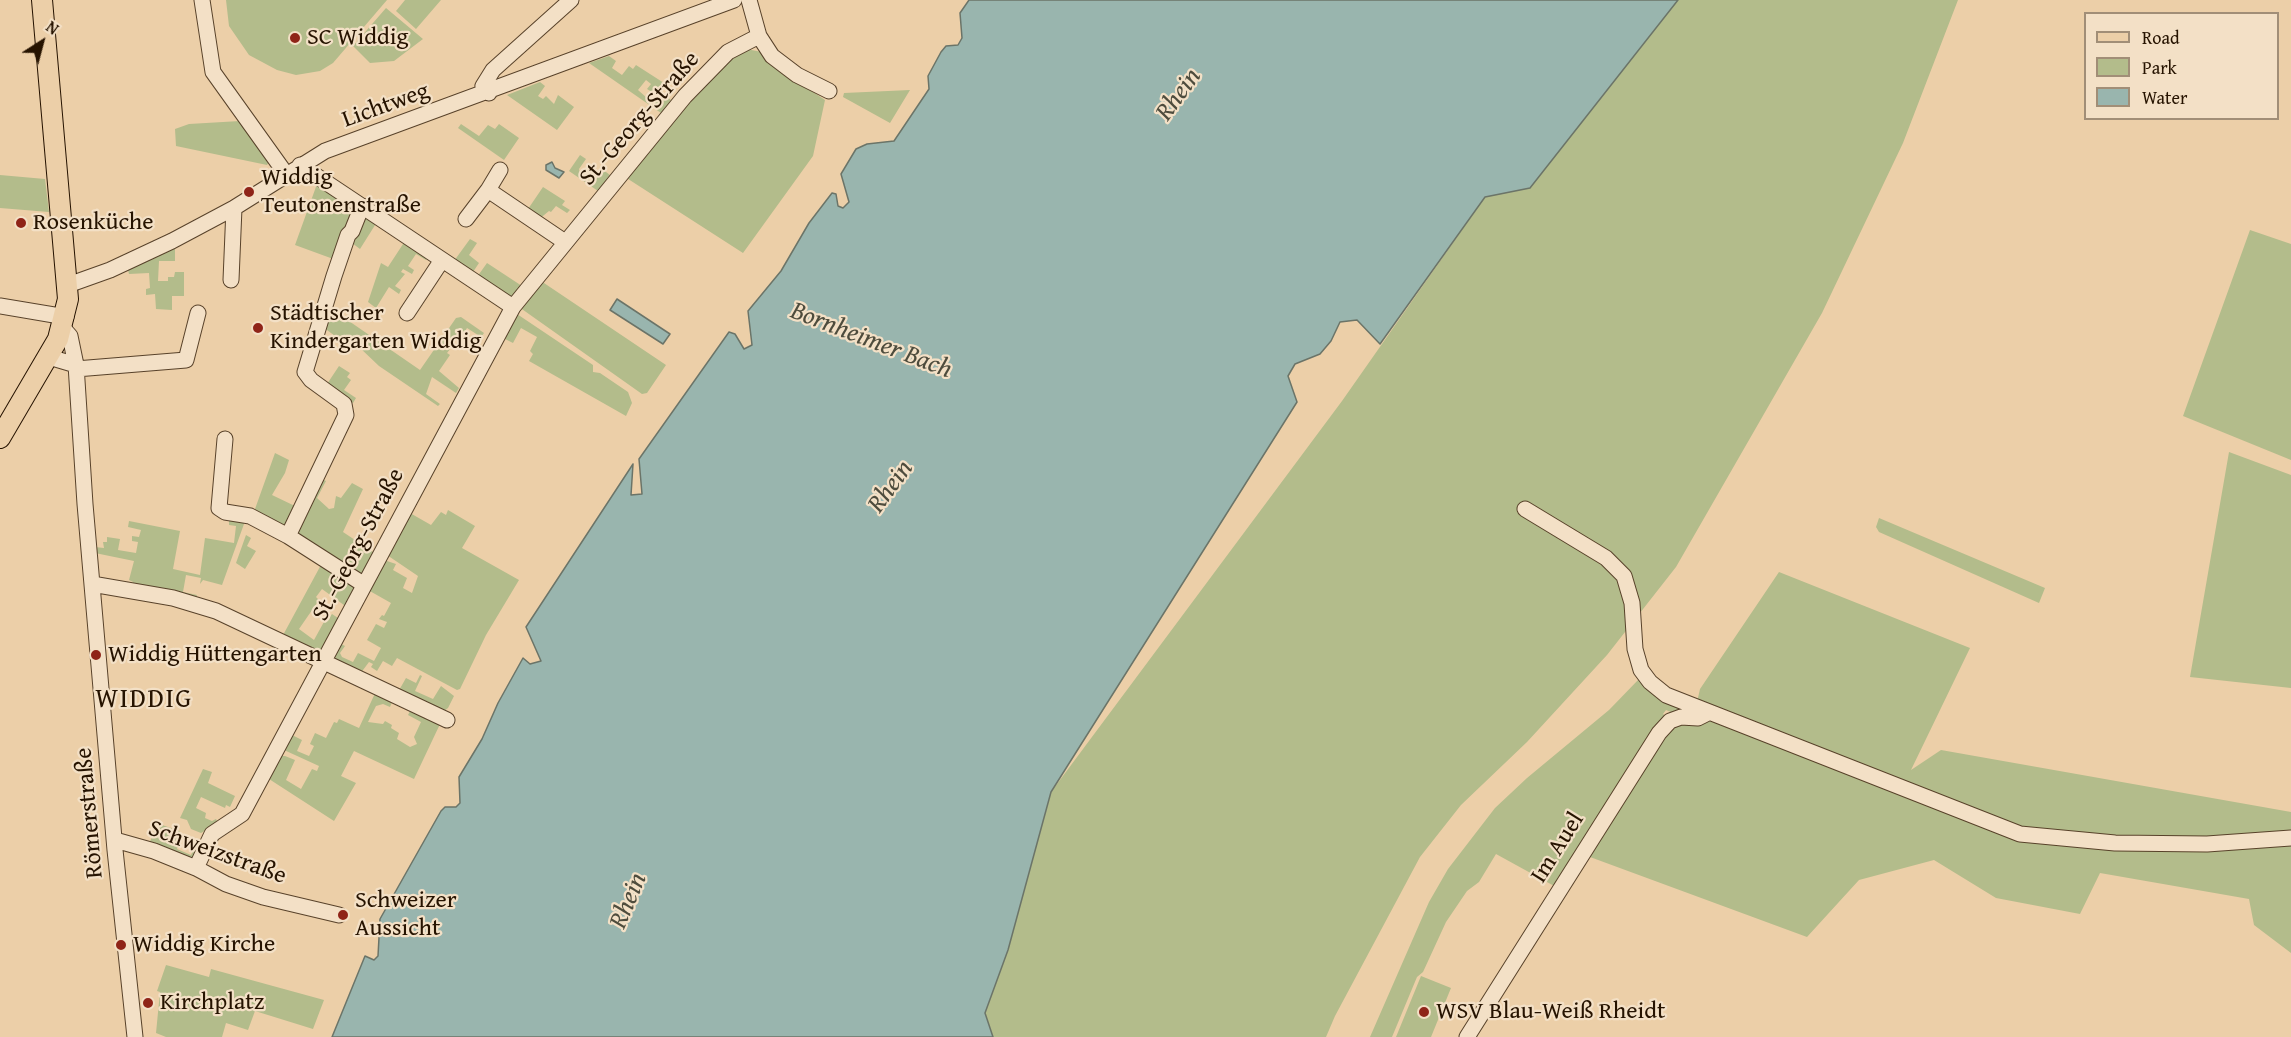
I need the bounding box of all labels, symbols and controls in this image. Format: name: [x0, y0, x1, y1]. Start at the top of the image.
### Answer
north arrow: [12, 12, 72, 72]
legend: [2084, 12, 2279, 120]
text: N: [41, 15, 64, 40]
place label: SC Widdig: [307, 24, 408, 52]
text: Road: [2142, 24, 2180, 51]
marker: SC Widdig: [288, 31, 302, 45]
street label: St.-Georg-Straße: [574, 46, 706, 192]
text: Park: [2142, 54, 2177, 81]
water label: Rhein: [1150, 63, 1208, 127]
street label: Lichtweg: [339, 77, 433, 135]
text: Water: [2142, 84, 2187, 111]
place label: Widdig Teutonenstraße: [261, 164, 421, 220]
marker: Widdig Teutonenstraße: [242, 185, 256, 199]
place label: Rosenküche: [33, 209, 154, 237]
marker: Rosenküche: [14, 216, 28, 230]
water label: Bornheimer Bach: [786, 296, 956, 386]
place label: Städtischer Kindergarten Widdig: [270, 300, 481, 356]
marker: Städtischer Kindergarten Widdig: [251, 321, 265, 335]
water label: Rhein: [862, 455, 920, 519]
street label: St.-Georg-Straße: [307, 464, 411, 626]
place label: Widdig Hüttengarten: [108, 641, 322, 669]
marker: Widdig Hüttengarten: [89, 648, 103, 662]
district label: WIDDIG: [95, 684, 193, 716]
street label: Römerstraße: [70, 746, 110, 880]
street label: Im Auel: [1525, 807, 1591, 889]
street label: Schweizstraße: [144, 815, 290, 891]
water label: Rhein: [603, 869, 655, 933]
place label: Schweizer Aussicht: [355, 887, 457, 943]
marker: Schweizer Aussicht: [336, 908, 350, 922]
place label: Widdig Kirche: [133, 931, 275, 959]
marker: Widdig Kirche: [114, 938, 128, 952]
place label: Kirchplatz: [160, 989, 264, 1017]
marker: Kirchplatz: [141, 996, 155, 1010]
place label: WSV Blau-Weiß Rheidt: [1436, 998, 1665, 1026]
marker: WSV Blau-Weiß Rheidt: [1417, 1005, 1431, 1019]

